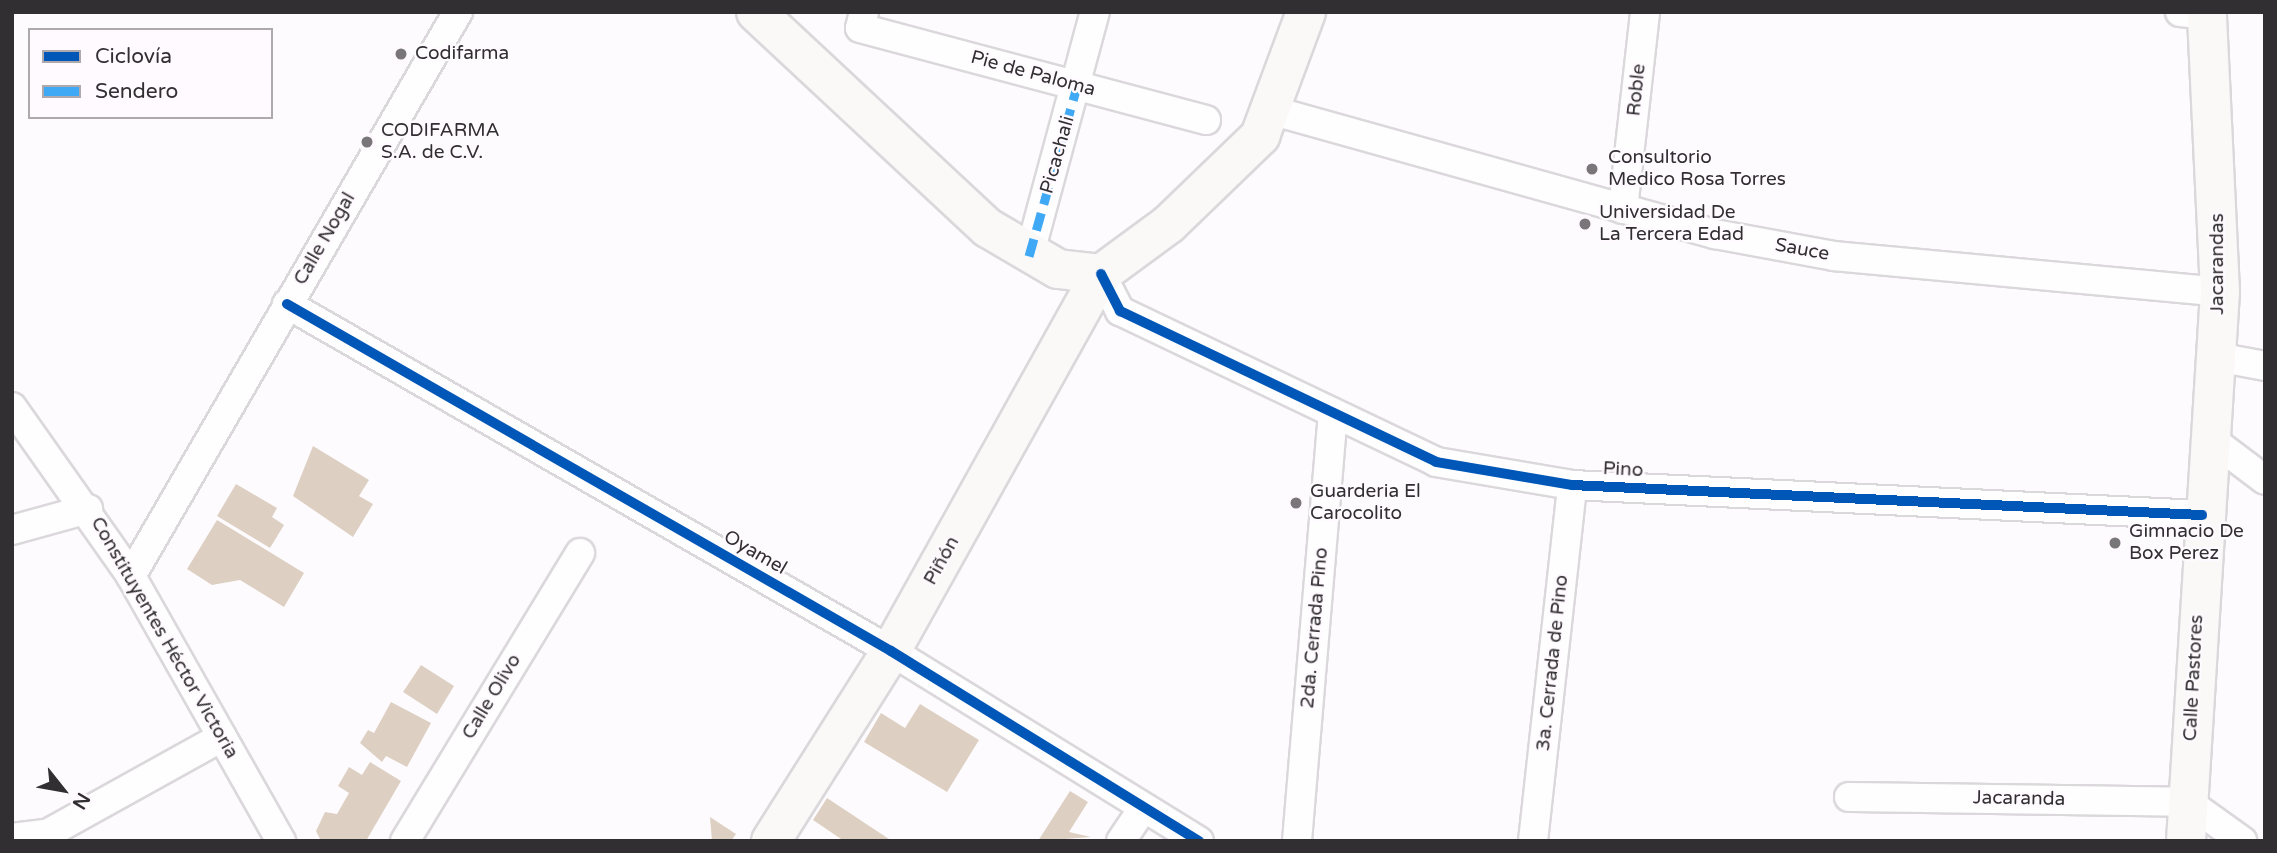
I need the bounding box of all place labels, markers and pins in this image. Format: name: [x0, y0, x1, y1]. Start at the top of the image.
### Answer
place label: Codifarma: [415, 43, 509, 65]
marker: Codifarma: [393, 46, 409, 62]
place label: CODIFARMA S.A. de C.V.: [381, 120, 500, 164]
marker: CODIFARMA S.A. de C.V.: [359, 134, 375, 150]
place label: Consultorio Medico Rosa Torres: [1608, 147, 1786, 191]
marker: Consultorio Medico Rosa Torres: [1582, 159, 1602, 179]
place label: Universidad De La Tercera Edad: [1599, 202, 1744, 246]
marker: Universidad De La Tercera Edad: [1577, 216, 1593, 232]
place label: Guarderia El Carocolito: [1310, 481, 1421, 525]
marker: Guarderia El Carocolito: [1288, 495, 1304, 511]
place label: Gimnacio De Box Perez: [2129, 521, 2244, 565]
marker: Gimnacio De Box Perez: [2107, 535, 2123, 551]

